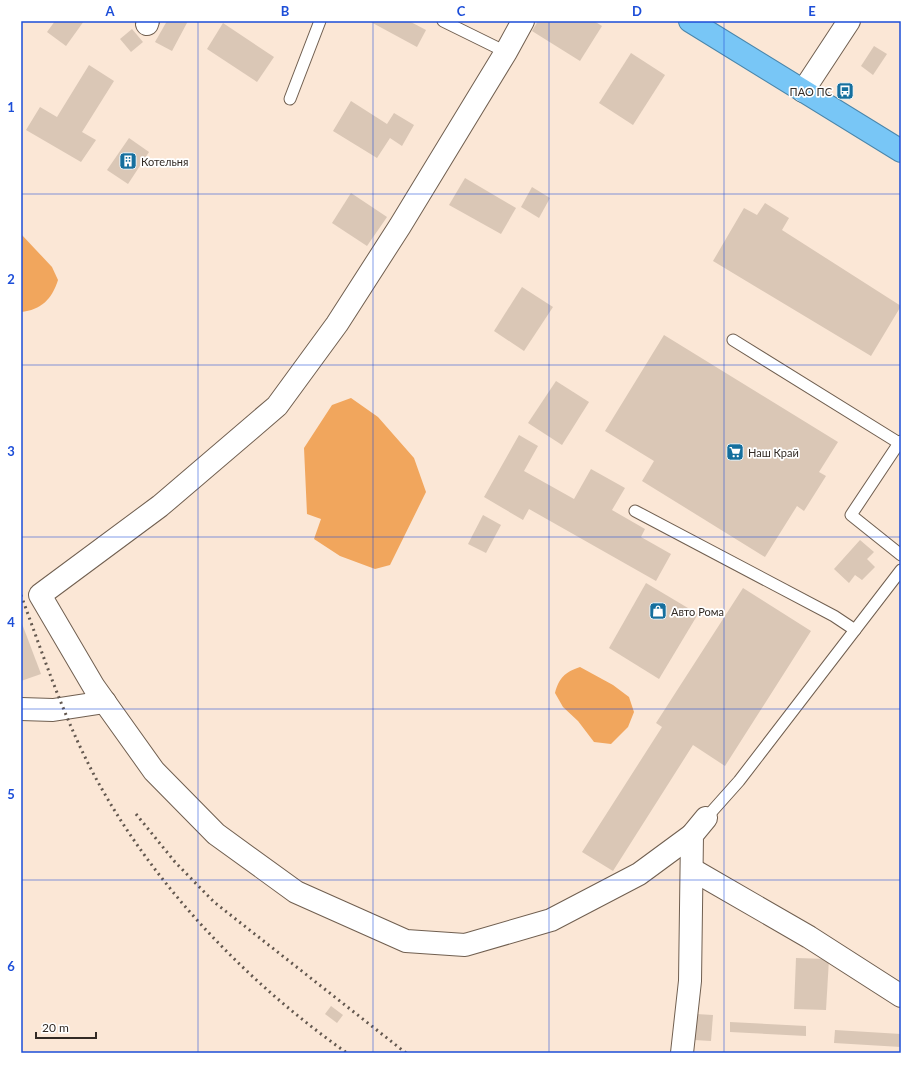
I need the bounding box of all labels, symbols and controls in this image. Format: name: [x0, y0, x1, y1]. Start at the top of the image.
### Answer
text: A: [104, 3, 115, 19]
text: B: [281, 3, 290, 19]
text: C: [457, 3, 466, 19]
text: D: [632, 3, 642, 19]
text: E: [808, 3, 816, 19]
bus stop icon: ПАО ПС: [835, 81, 855, 101]
place label: ПАО ПС: [790, 85, 833, 98]
text: 1: [7, 99, 15, 115]
building icon: Котельня: [118, 151, 138, 171]
place label: Котельня: [141, 155, 188, 168]
text: 2: [7, 271, 15, 287]
supermarket icon: Наш Край: [725, 442, 745, 462]
text: 3: [7, 443, 15, 459]
place label: Наш Край: [748, 446, 799, 459]
shop icon: Авто Рома: [648, 601, 668, 621]
place label: Авто Рома: [671, 605, 724, 618]
text: 4: [7, 614, 15, 630]
text: 5: [7, 786, 15, 802]
text: 6: [7, 958, 15, 974]
scale bar: [36, 1014, 96, 1040]
text: 20 m: [42, 1020, 69, 1035]

